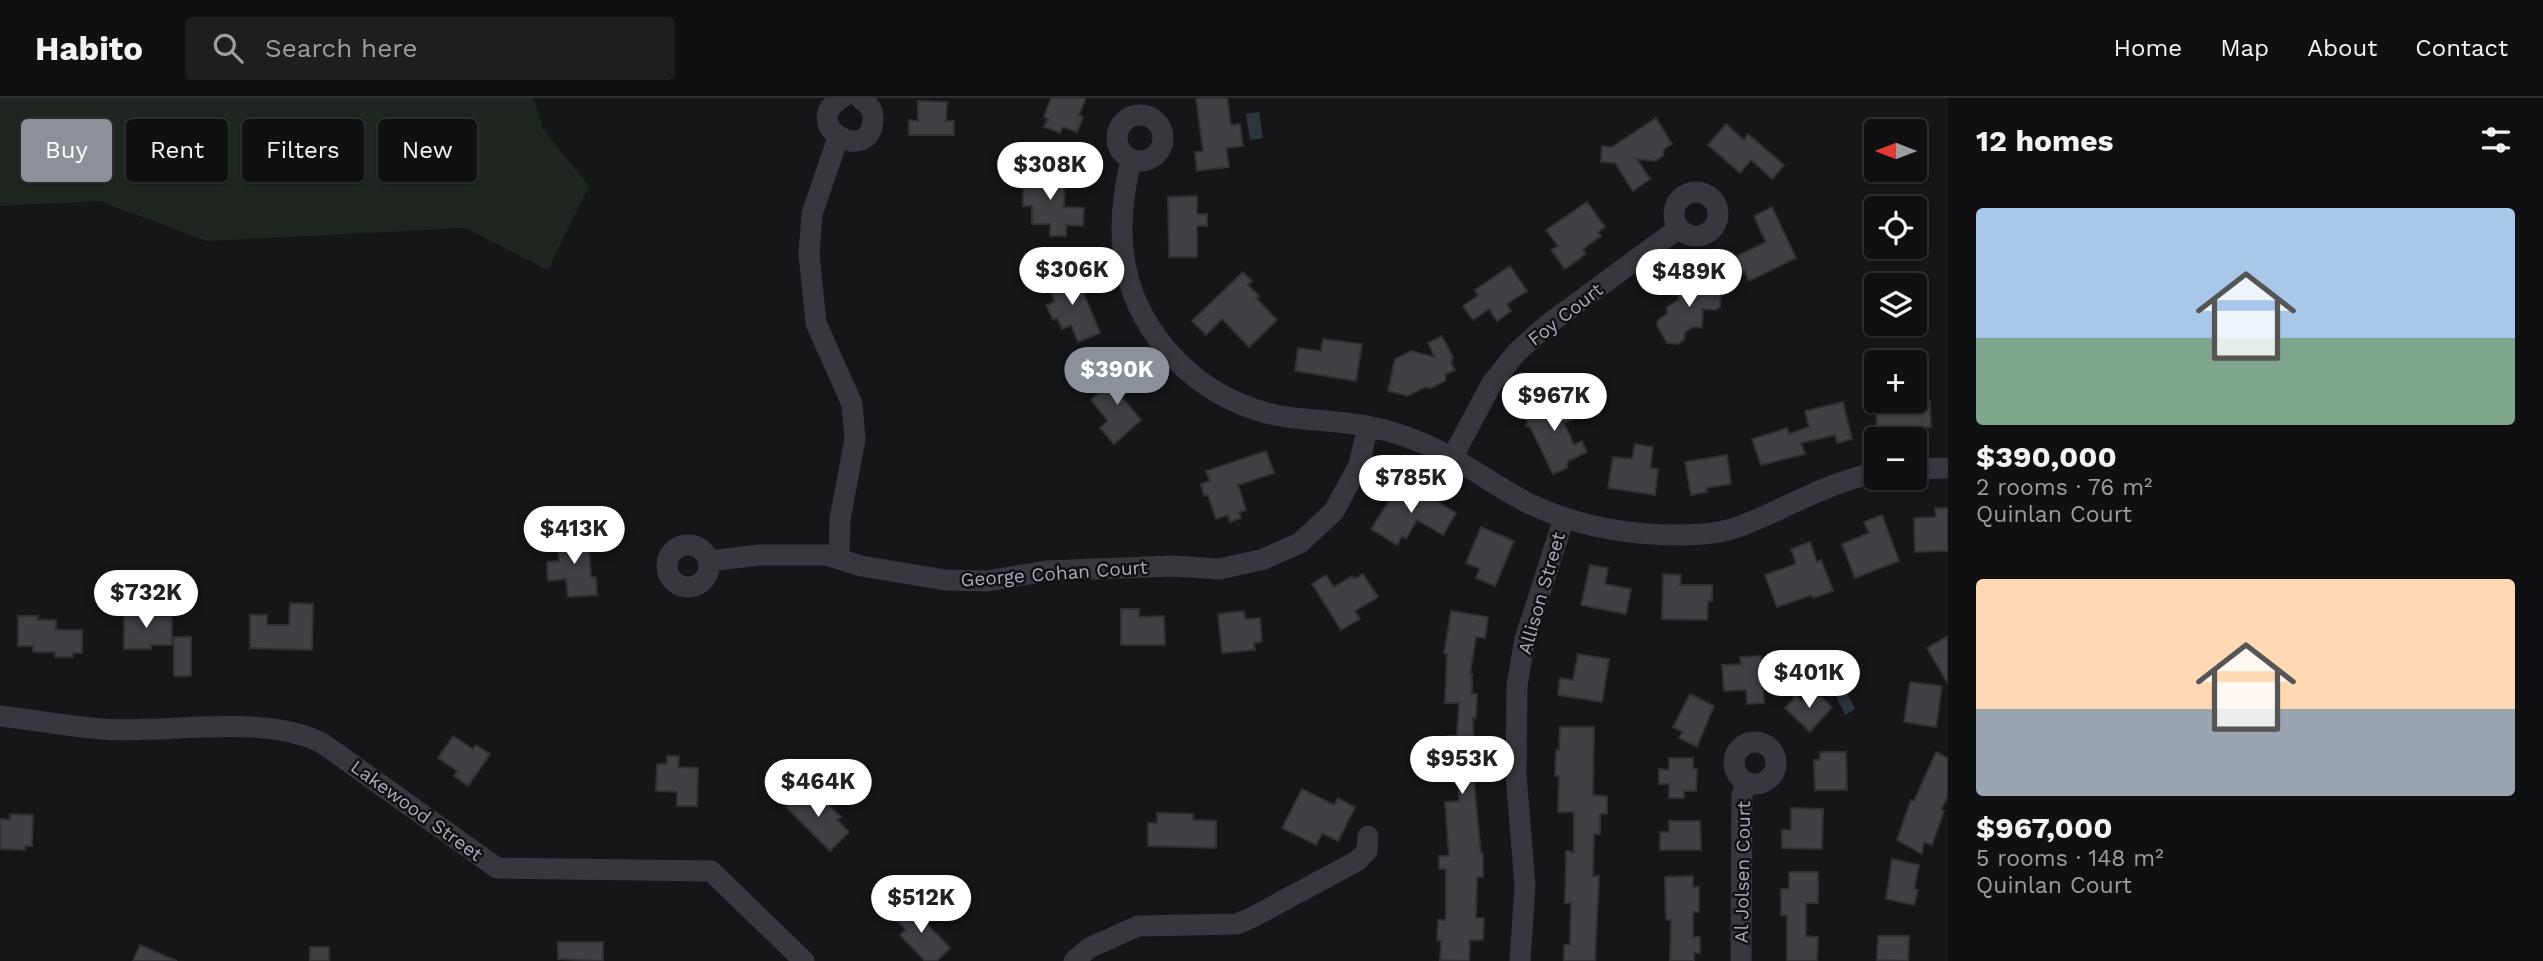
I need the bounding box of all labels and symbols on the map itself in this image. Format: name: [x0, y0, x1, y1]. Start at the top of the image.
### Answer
north arrow: [1864, 119, 1927, 182]
pin: $308K: [1001, 142, 1099, 202]
pin: $306K: [1023, 248, 1121, 307]
pin: $489K: [1640, 250, 1738, 309]
street label: Foy Court: [1523, 278, 1607, 351]
pin: $390K: [1068, 348, 1166, 407]
pin: $967K: [1505, 374, 1603, 433]
pin: $785K: [1362, 456, 1460, 515]
pin: $413K: [525, 506, 623, 566]
street label: Allison Street: [1513, 529, 1570, 657]
street label: George Cohan Court: [960, 555, 1148, 592]
pin: $732K: [97, 570, 195, 630]
pin: $401K: [1760, 650, 1858, 710]
pin: $953K: [1413, 736, 1511, 796]
street label: Lakewood Street: [346, 755, 487, 866]
pin: $464K: [769, 760, 867, 819]
street label: Al Jolsen Court: [1730, 801, 1755, 943]
pin: $512K: [872, 876, 970, 935]

